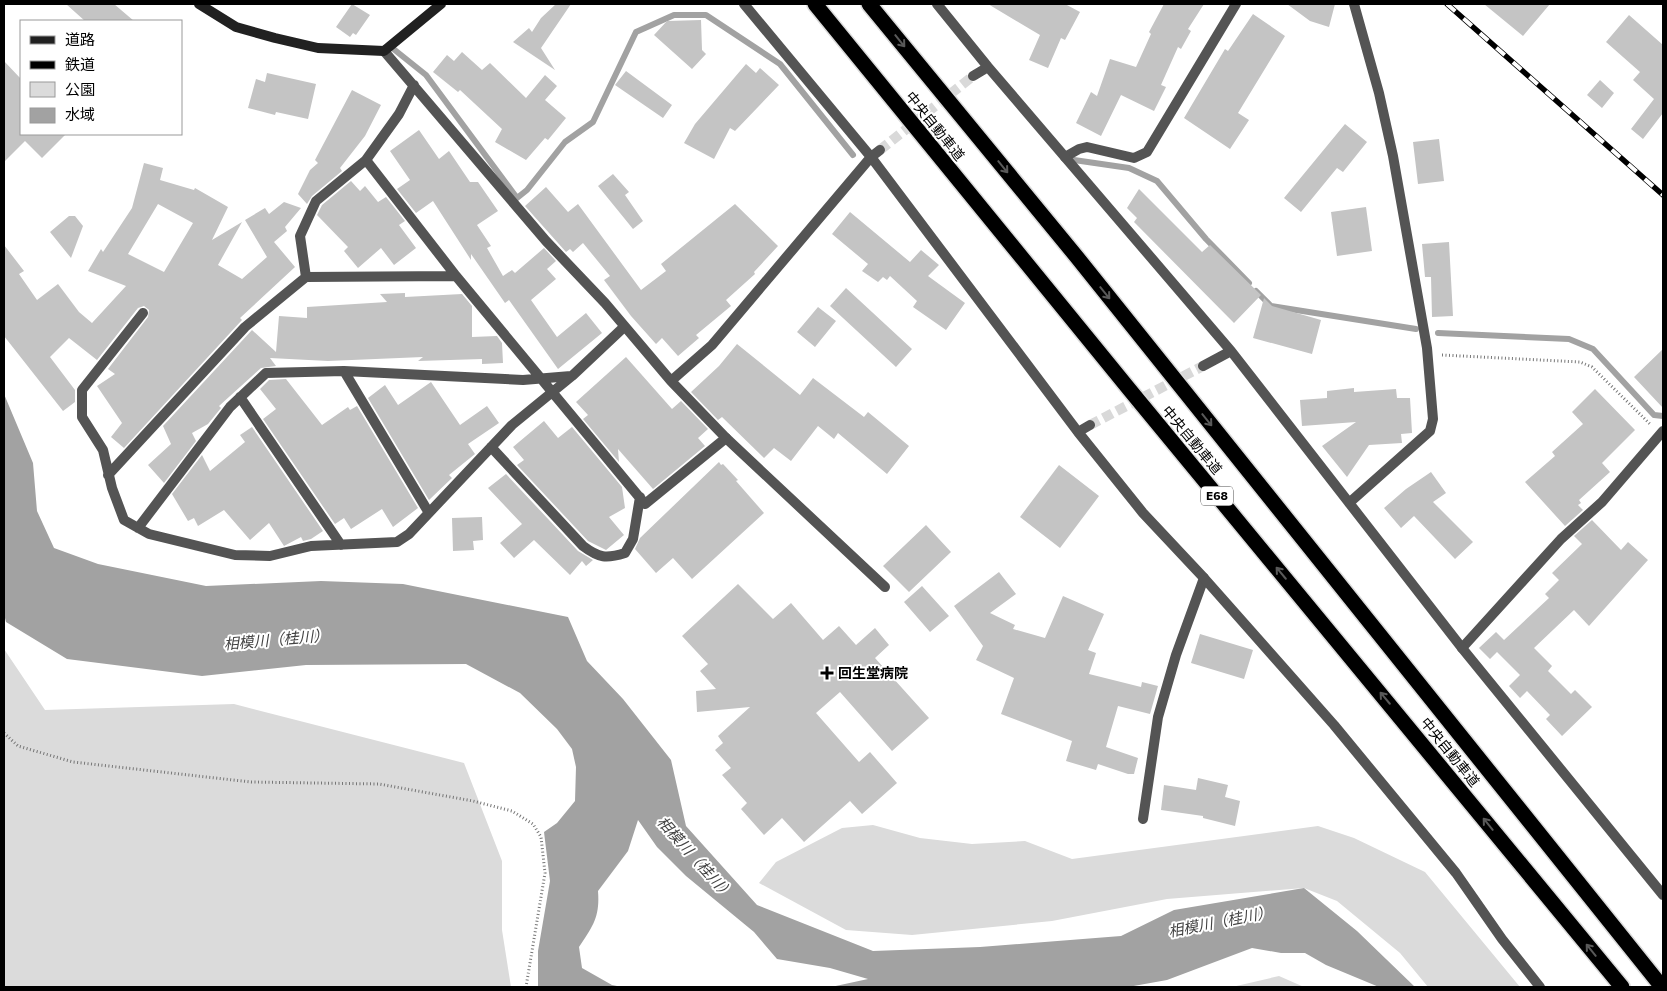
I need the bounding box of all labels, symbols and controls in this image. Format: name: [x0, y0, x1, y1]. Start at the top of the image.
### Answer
legend: [20, 20, 182, 135]
text: 道路: [65, 30, 95, 48]
one-way arrow: [894, 35, 905, 48]
text: 鉄道: [65, 55, 95, 73]
text: 公園: [65, 80, 95, 98]
street label: 中央自動車道: [902, 88, 968, 164]
text: 水域: [65, 105, 95, 123]
one-way arrow: [997, 160, 1008, 173]
one-way arrow: [1100, 286, 1111, 299]
street label: 中央自動車道: [1159, 402, 1226, 477]
one-way arrow: [1201, 413, 1212, 426]
road number: E68: [1201, 486, 1233, 506]
one-way arrow: [1276, 567, 1287, 580]
water label: 相模川（桂川）: [223, 625, 329, 653]
place label: 回生堂病院: [838, 664, 908, 681]
marker: 回生堂病院: [820, 666, 834, 680]
one-way arrow: [1380, 692, 1391, 705]
street label: 中央自動車道: [1417, 714, 1483, 790]
water label: 相模川（桂川）: [654, 812, 738, 902]
one-way arrow: [1483, 818, 1494, 831]
water label: 相模川（桂川）: [1167, 902, 1273, 940]
one-way arrow: [1586, 943, 1597, 956]

